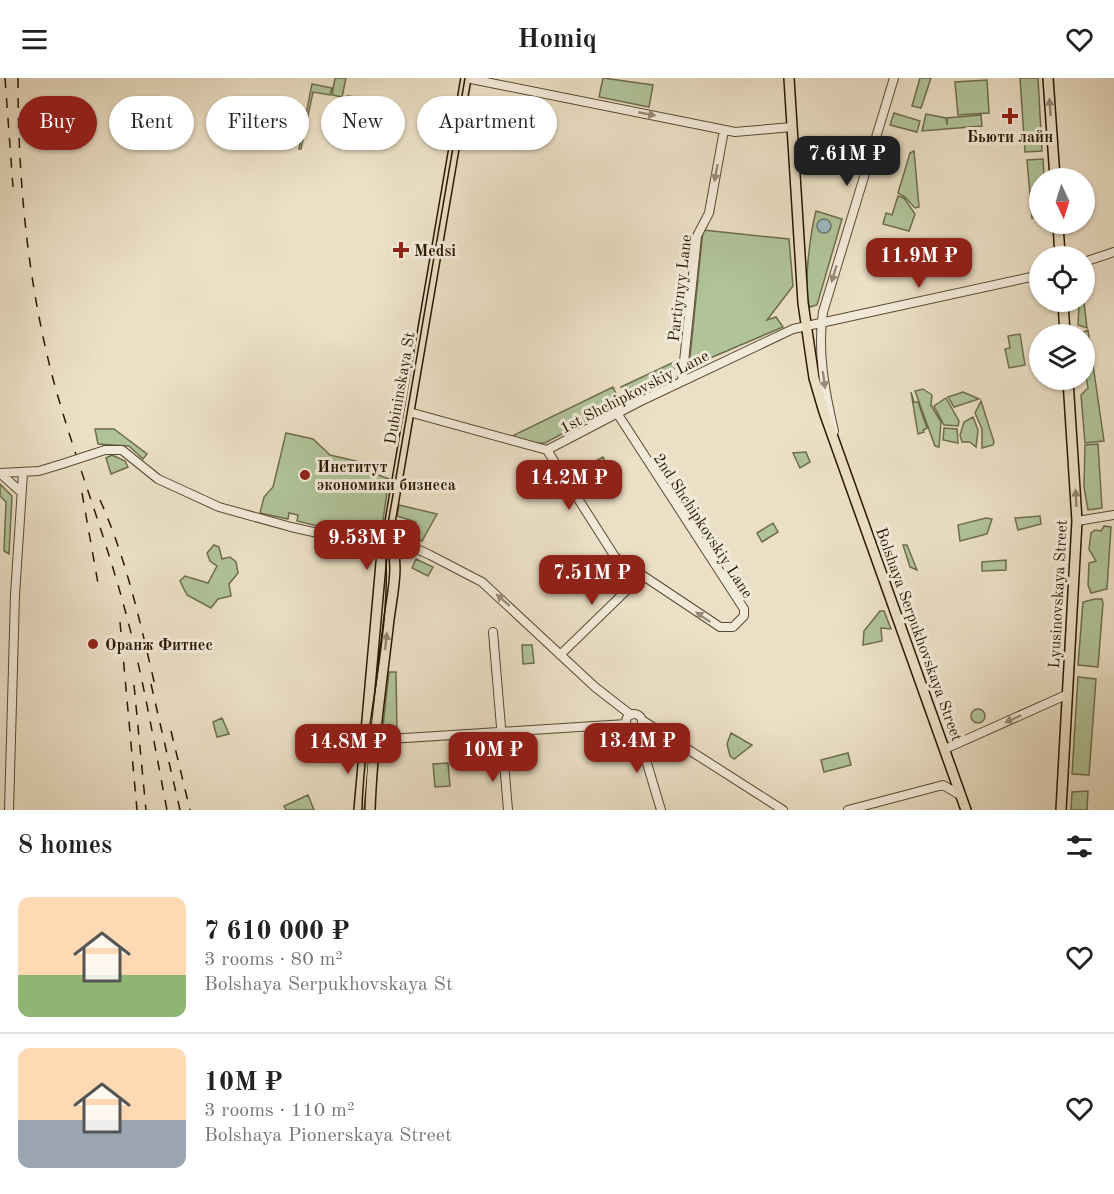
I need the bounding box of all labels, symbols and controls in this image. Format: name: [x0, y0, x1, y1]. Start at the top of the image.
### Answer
icon: menu: [18, 23, 51, 56]
icon: heart: [1063, 23, 1096, 56]
text: Homiq: [517, 26, 597, 53]
chip: Buy: [18, 96, 97, 150]
chip: Rent: [109, 96, 194, 150]
chip: Filters: [206, 96, 309, 150]
chip: New: [321, 96, 405, 150]
chip: Apartment: [417, 96, 557, 150]
one-way arrow: [1045, 98, 1054, 117]
marker: Бьюти лайн: [1001, 107, 1019, 125]
one-way arrow: [638, 110, 657, 119]
place label: Бьюти лайн: [967, 130, 1053, 146]
pin: 7.61M ₽: [792, 136, 902, 187]
text: 7.61M ₽: [808, 145, 886, 165]
one-way arrow: [711, 164, 720, 183]
north arrow: [1029, 168, 1095, 234]
map controls: [1029, 168, 1095, 390]
street label: Partiynyy Lane: [666, 234, 695, 343]
pin: 11.9M ₽: [864, 238, 974, 289]
marker: Medsi: [392, 241, 410, 259]
place label: Medsi: [414, 244, 456, 260]
button: locate: [1029, 246, 1095, 312]
text: 11.9M ₽: [880, 247, 958, 267]
one-way arrow: [829, 266, 838, 284]
button: layers: [1029, 324, 1095, 390]
street label: Dubininskaya St: [383, 330, 419, 446]
street label: 1st Shchipkovskiy Lane: [558, 348, 712, 437]
one-way arrow: [820, 371, 829, 390]
street label: 2nd Shchipkovskiy Lane: [650, 451, 755, 601]
place label: Институт экономики бизнеса: [317, 460, 456, 494]
pin: 14.2M ₽: [514, 460, 624, 511]
marker: Институт экономики бизнеса: [298, 468, 312, 482]
text: 14.2M ₽: [530, 469, 608, 489]
one-way arrow: [1071, 488, 1080, 507]
street label: Lyusinovskaya Street: [1047, 519, 1071, 669]
pin: 9.53M ₽: [312, 520, 422, 571]
street label: Bolshaya Serpukhovskaya Street: [872, 526, 964, 744]
text: 9.53M ₽: [328, 529, 406, 549]
pin: 7.51M ₽: [537, 555, 647, 606]
text: 7.51M ₽: [553, 564, 631, 584]
one-way arrow: [496, 594, 511, 607]
one-way arrow: [695, 612, 711, 623]
one-way arrow: [381, 632, 391, 651]
marker: Оранж Фитнес: [86, 637, 100, 651]
place label: Оранж Фитнес: [105, 638, 213, 654]
one-way arrow: [1004, 714, 1022, 724]
pin: 13.4M ₽: [582, 723, 692, 774]
pin: 14.8M ₽: [293, 724, 403, 775]
pin: 10M ₽: [451, 732, 535, 783]
text: 13.4M ₽: [598, 732, 676, 752]
text: 14.8M ₽: [309, 733, 387, 753]
text: 10M ₽: [463, 741, 523, 761]
icon: filters: [1063, 830, 1096, 863]
text: 8 homes: [18, 833, 112, 859]
text: 7 610 000 ₽: [204, 919, 350, 945]
icon: home: [66, 921, 138, 993]
icon: heart: [1063, 941, 1096, 974]
text: 3 rooms · 80 m²: [204, 950, 343, 970]
text: Bolshaya Serpukhovskaya St: [204, 975, 453, 995]
text: 10M ₽: [204, 1070, 283, 1096]
icon: home: [66, 1072, 138, 1144]
icon: heart: [1063, 1092, 1096, 1125]
text: 3 rooms · 110 m²: [204, 1101, 354, 1121]
text: Bolshaya Pionerskaya Street: [204, 1126, 452, 1146]

